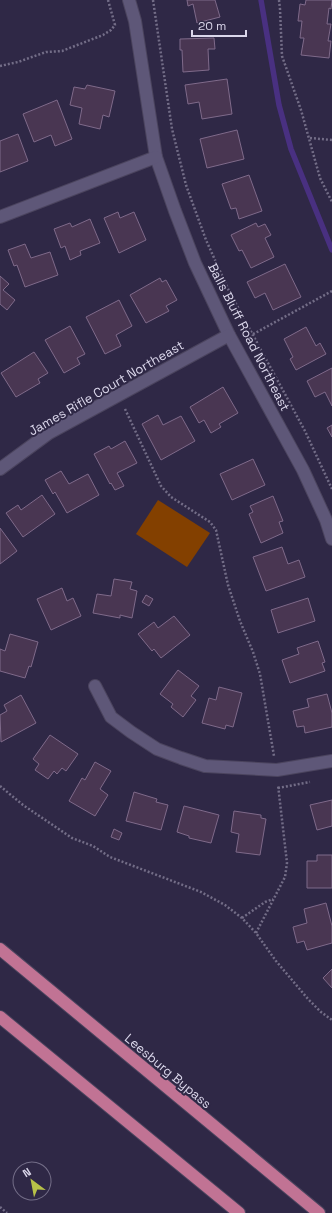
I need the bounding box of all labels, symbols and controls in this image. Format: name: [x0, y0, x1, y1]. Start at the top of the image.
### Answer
scale bar: [192, 12, 246, 38]
text: 20 m: [198, 18, 226, 34]
street label: Balls Bluff Road Northeast: [204, 260, 294, 414]
street label: James Rifle Court Northeast: [25, 336, 187, 440]
street label: Leesburg Bypass: [121, 1030, 215, 1112]
north arrow: [12, 1161, 52, 1201]
text: N: [20, 1165, 34, 1180]

